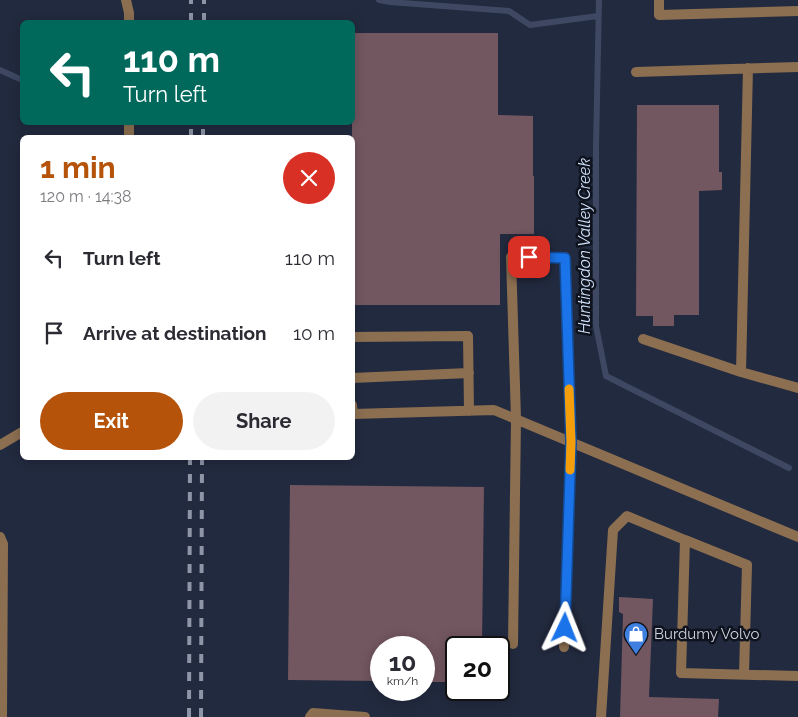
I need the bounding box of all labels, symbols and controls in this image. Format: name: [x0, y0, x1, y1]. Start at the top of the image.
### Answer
text: 110 m: [123, 39, 220, 80]
icon: left: [40, 40, 105, 105]
text: Turn left: [123, 81, 207, 107]
text: 1 min: [40, 150, 116, 185]
button: close: [283, 152, 335, 204]
water label: Huntingdon Valley Creek: [575, 158, 594, 334]
text: 120 m · 14:38: [40, 187, 132, 206]
pin: [508, 236, 550, 278]
icon: arrive: [515, 243, 543, 271]
icon: left: [40, 244, 68, 272]
text: Turn left: [83, 247, 160, 269]
text: 110 m: [285, 247, 335, 269]
icon: arrive: [40, 319, 68, 347]
text: Arrive at destination: [83, 322, 267, 344]
text: 10 m: [293, 322, 335, 344]
button: Exit: [40, 392, 183, 450]
button: Share: [193, 392, 335, 450]
position arrow: [538, 601, 590, 653]
shop icon: Burdumy Volvo: [623, 621, 649, 655]
place label: Burdumy Volvo: [654, 625, 760, 643]
speed limit sign: 20: [445, 636, 510, 701]
text: 10: [389, 647, 416, 677]
text: km/h: [387, 674, 418, 688]

